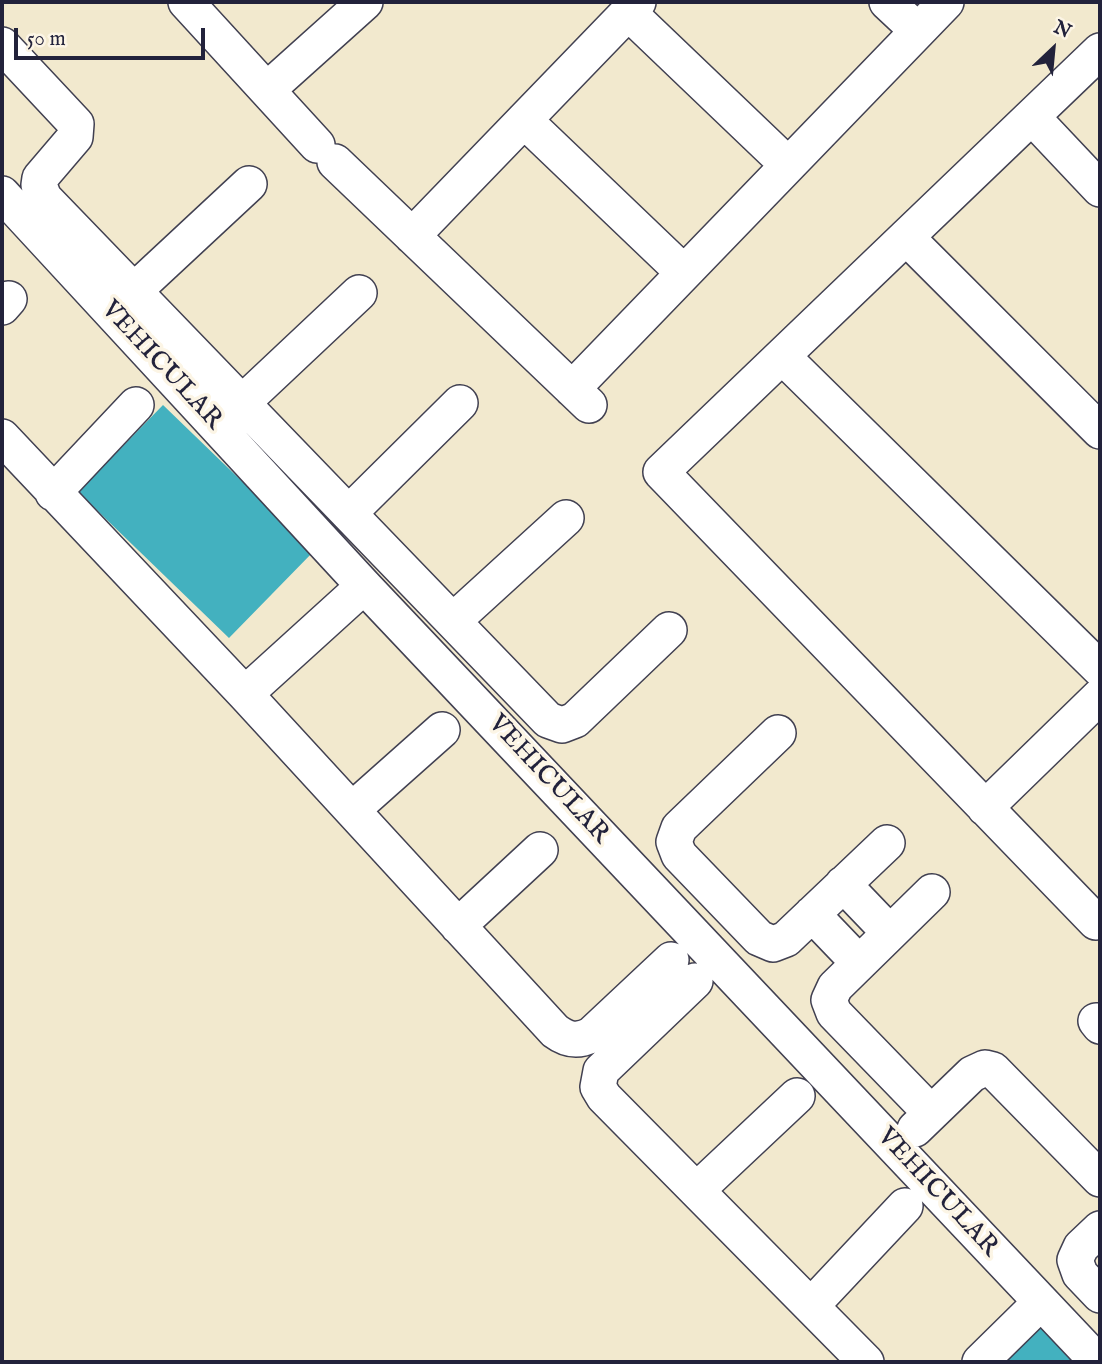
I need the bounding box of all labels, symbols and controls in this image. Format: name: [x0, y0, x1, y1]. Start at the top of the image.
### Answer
scale bar: [18, 14, 208, 58]
north arrow: [1018, 14, 1088, 84]
text: N: [1050, 16, 1075, 45]
text: 50 m: [27, 26, 66, 53]
street label: VEHICULAR: [93, 295, 229, 437]
street label: VEHICULAR: [480, 709, 616, 851]
street label: VEHICULAR: [869, 1122, 1005, 1264]

